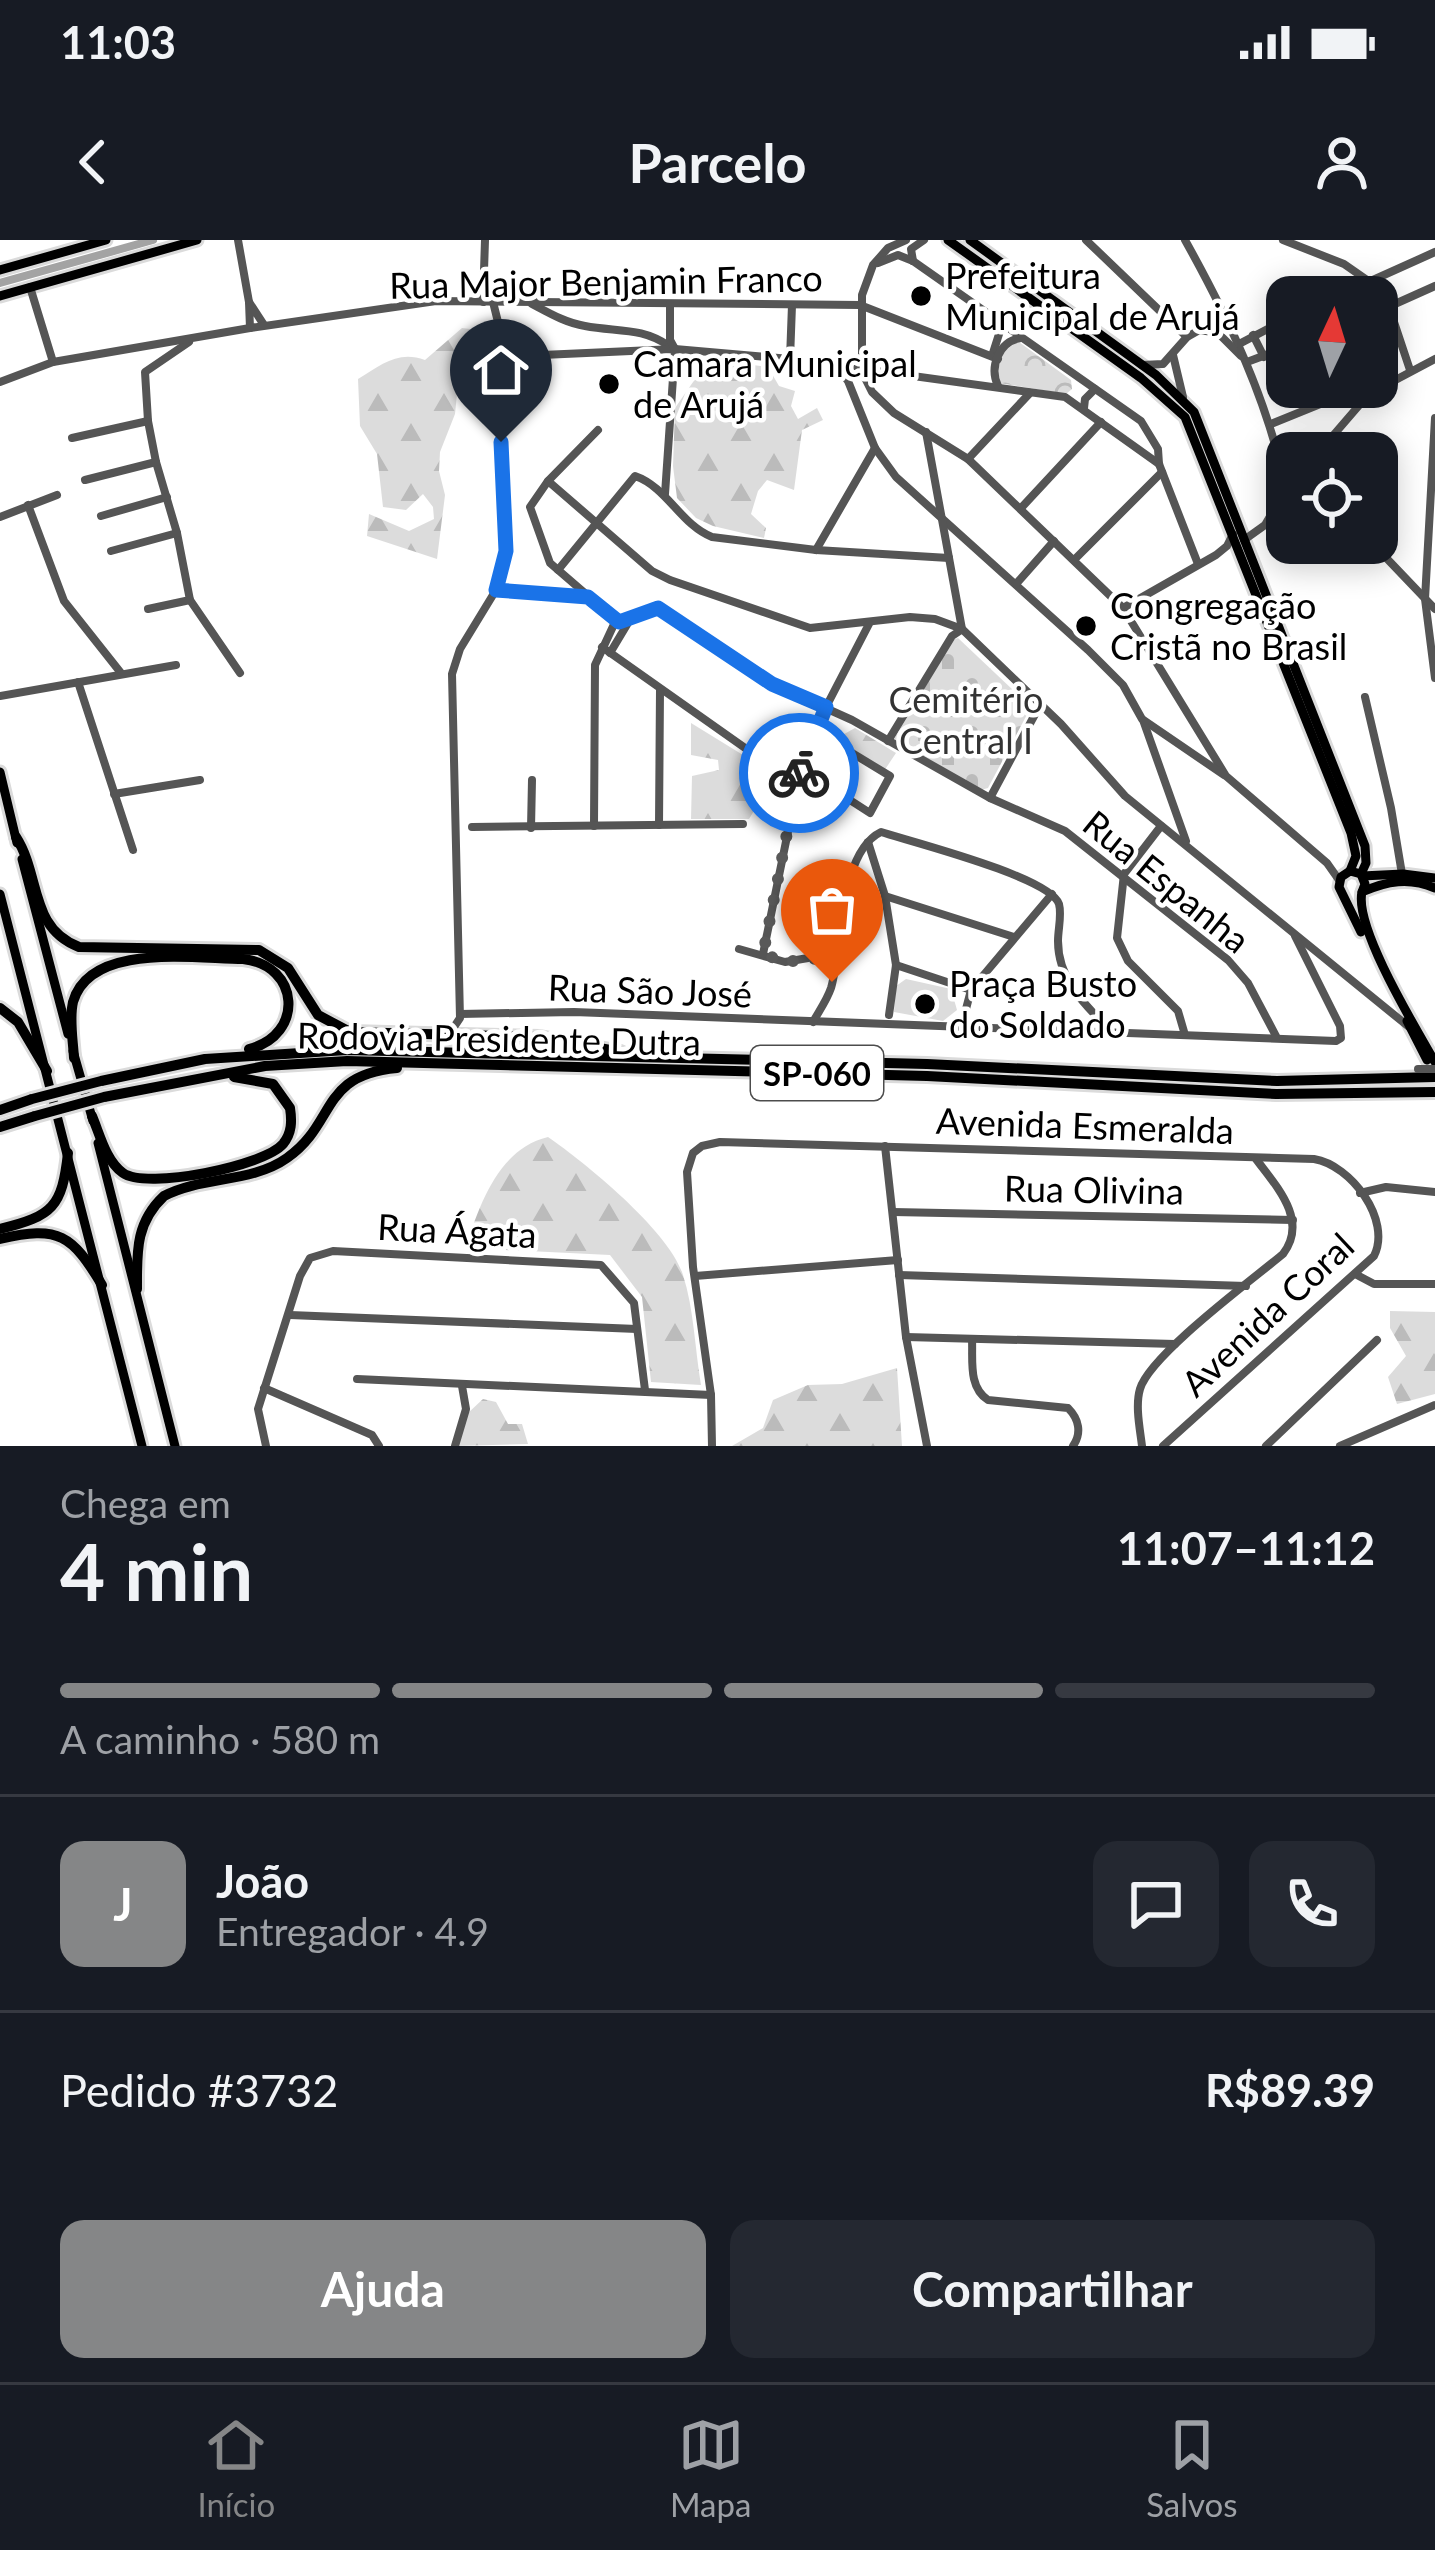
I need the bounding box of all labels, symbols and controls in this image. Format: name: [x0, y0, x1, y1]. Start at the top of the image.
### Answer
text: 11:03: [60, 15, 176, 69]
icon: back: [60, 129, 126, 195]
icon: person: [1309, 129, 1375, 195]
text: Parcelo: [628, 130, 807, 195]
place label: Prefeitura Municipal de Arujá: [945, 253, 1240, 338]
street label: Rua Major Benjamin Franco: [389, 255, 823, 307]
north arrow: [1266, 276, 1398, 408]
map controls: [1266, 276, 1398, 564]
marker: Prefeitura Municipal de Arujá: [908, 283, 934, 309]
pin: [450, 319, 552, 442]
icon: home: [468, 337, 534, 403]
place label: Camara Municipal de Arujá: [633, 341, 917, 426]
marker: Camara Municipal de Arujá: [596, 371, 622, 397]
button: locate: [1266, 432, 1398, 564]
place label: Congregação Cristã no Brasil: [1110, 583, 1347, 668]
marker: Congregação Cristã no Brasil: [1073, 613, 1099, 639]
park label: Cemitério Central I: [889, 677, 1043, 762]
courier: [739, 713, 859, 833]
icon: bike: [766, 740, 832, 806]
street label: Rua Espanha: [1075, 801, 1259, 961]
pin: [781, 859, 883, 982]
icon: bag: [799, 877, 865, 943]
place label: Praça Busto do Soldado: [949, 961, 1137, 1046]
street label: Rua São José: [547, 964, 753, 1016]
marker: Praça Busto do Soldado: [912, 991, 938, 1017]
street label: Rodovia Presidente Dutra: [297, 1012, 701, 1064]
road number: SP-060: [751, 1046, 883, 1100]
street label: Avenida Esmeralda: [935, 1098, 1235, 1152]
street label: Rua Olivina: [1004, 1165, 1184, 1213]
street label: Rua Ágata: [376, 1204, 538, 1256]
street label: Avenida Coral: [1172, 1223, 1362, 1405]
text: Chega em: [60, 1480, 231, 1526]
text: 11:07–11:12: [1117, 1521, 1375, 1575]
text: 4 min: [60, 1524, 253, 1618]
text: A caminho · 580 m: [60, 1716, 380, 1762]
button: chat: [1093, 1841, 1219, 1967]
button: phone: [1249, 1841, 1375, 1967]
text: João: [216, 1854, 309, 1908]
text: J: [113, 1877, 133, 1931]
text: Entregador · 4.9: [216, 1908, 489, 1954]
text: Pedido #3732: [60, 2063, 338, 2117]
text: R$89.39: [1205, 2063, 1375, 2117]
button: Ajuda: [60, 2220, 706, 2358]
button: Compartilhar: [730, 2220, 1375, 2358]
tab: Início: [197, 2412, 275, 2524]
tab: Mapa: [670, 2412, 751, 2524]
tab: Salvos: [1146, 2412, 1238, 2524]

